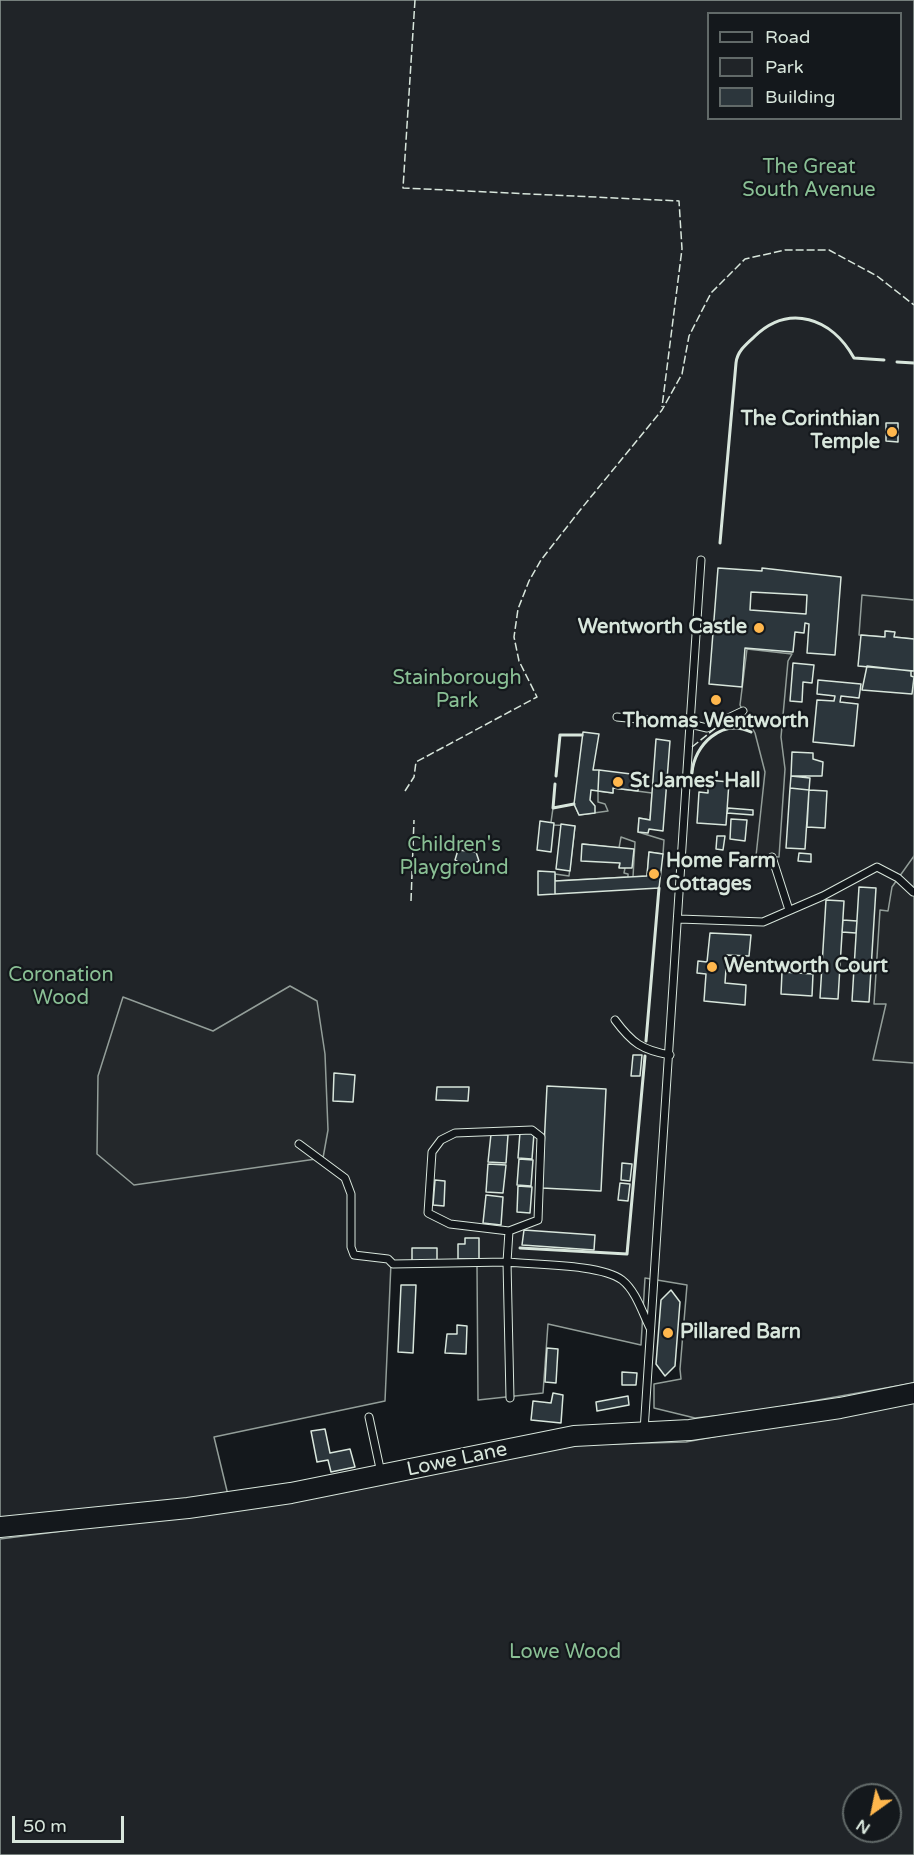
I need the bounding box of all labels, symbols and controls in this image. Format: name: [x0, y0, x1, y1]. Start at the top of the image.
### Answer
legend: [707, 12, 902, 120]
text: Road: [765, 26, 810, 48]
text: Park: [765, 56, 803, 78]
text: Building: [765, 86, 835, 108]
park label: The Great South Avenue: [742, 156, 876, 203]
place label: The Corinthian Temple: [741, 408, 880, 455]
marker: The Corinthian Temple: [885, 425, 899, 439]
place label: Wentworth Castle: [578, 616, 747, 640]
marker: Wentworth Castle: [752, 621, 766, 635]
park label: Stainborough Park: [392, 667, 522, 714]
marker: Thomas Wentworth: [709, 693, 723, 707]
place label: Thomas Wentworth: [623, 710, 809, 734]
place label: St James' Hall: [630, 770, 760, 794]
marker: St James' Hall: [611, 775, 625, 789]
park label: Children's Playground: [399, 834, 509, 881]
place label: Home Farm Cottages: [666, 850, 776, 897]
marker: Home Farm Cottages: [647, 867, 661, 881]
place label: Wentworth Court: [724, 955, 888, 979]
marker: Wentworth Court: [705, 960, 719, 974]
park label: Coronation Wood: [8, 964, 114, 1011]
place label: Pillared Barn: [680, 1321, 801, 1345]
marker: Pillared Barn: [661, 1326, 675, 1340]
street label: Lowe Lane: [405, 1438, 509, 1482]
park label: Lowe Wood: [509, 1641, 621, 1665]
north arrow: [842, 1783, 902, 1843]
scale bar: [15, 1804, 128, 1842]
text: 50 m: [23, 1815, 67, 1837]
text: N: [852, 1815, 874, 1838]

